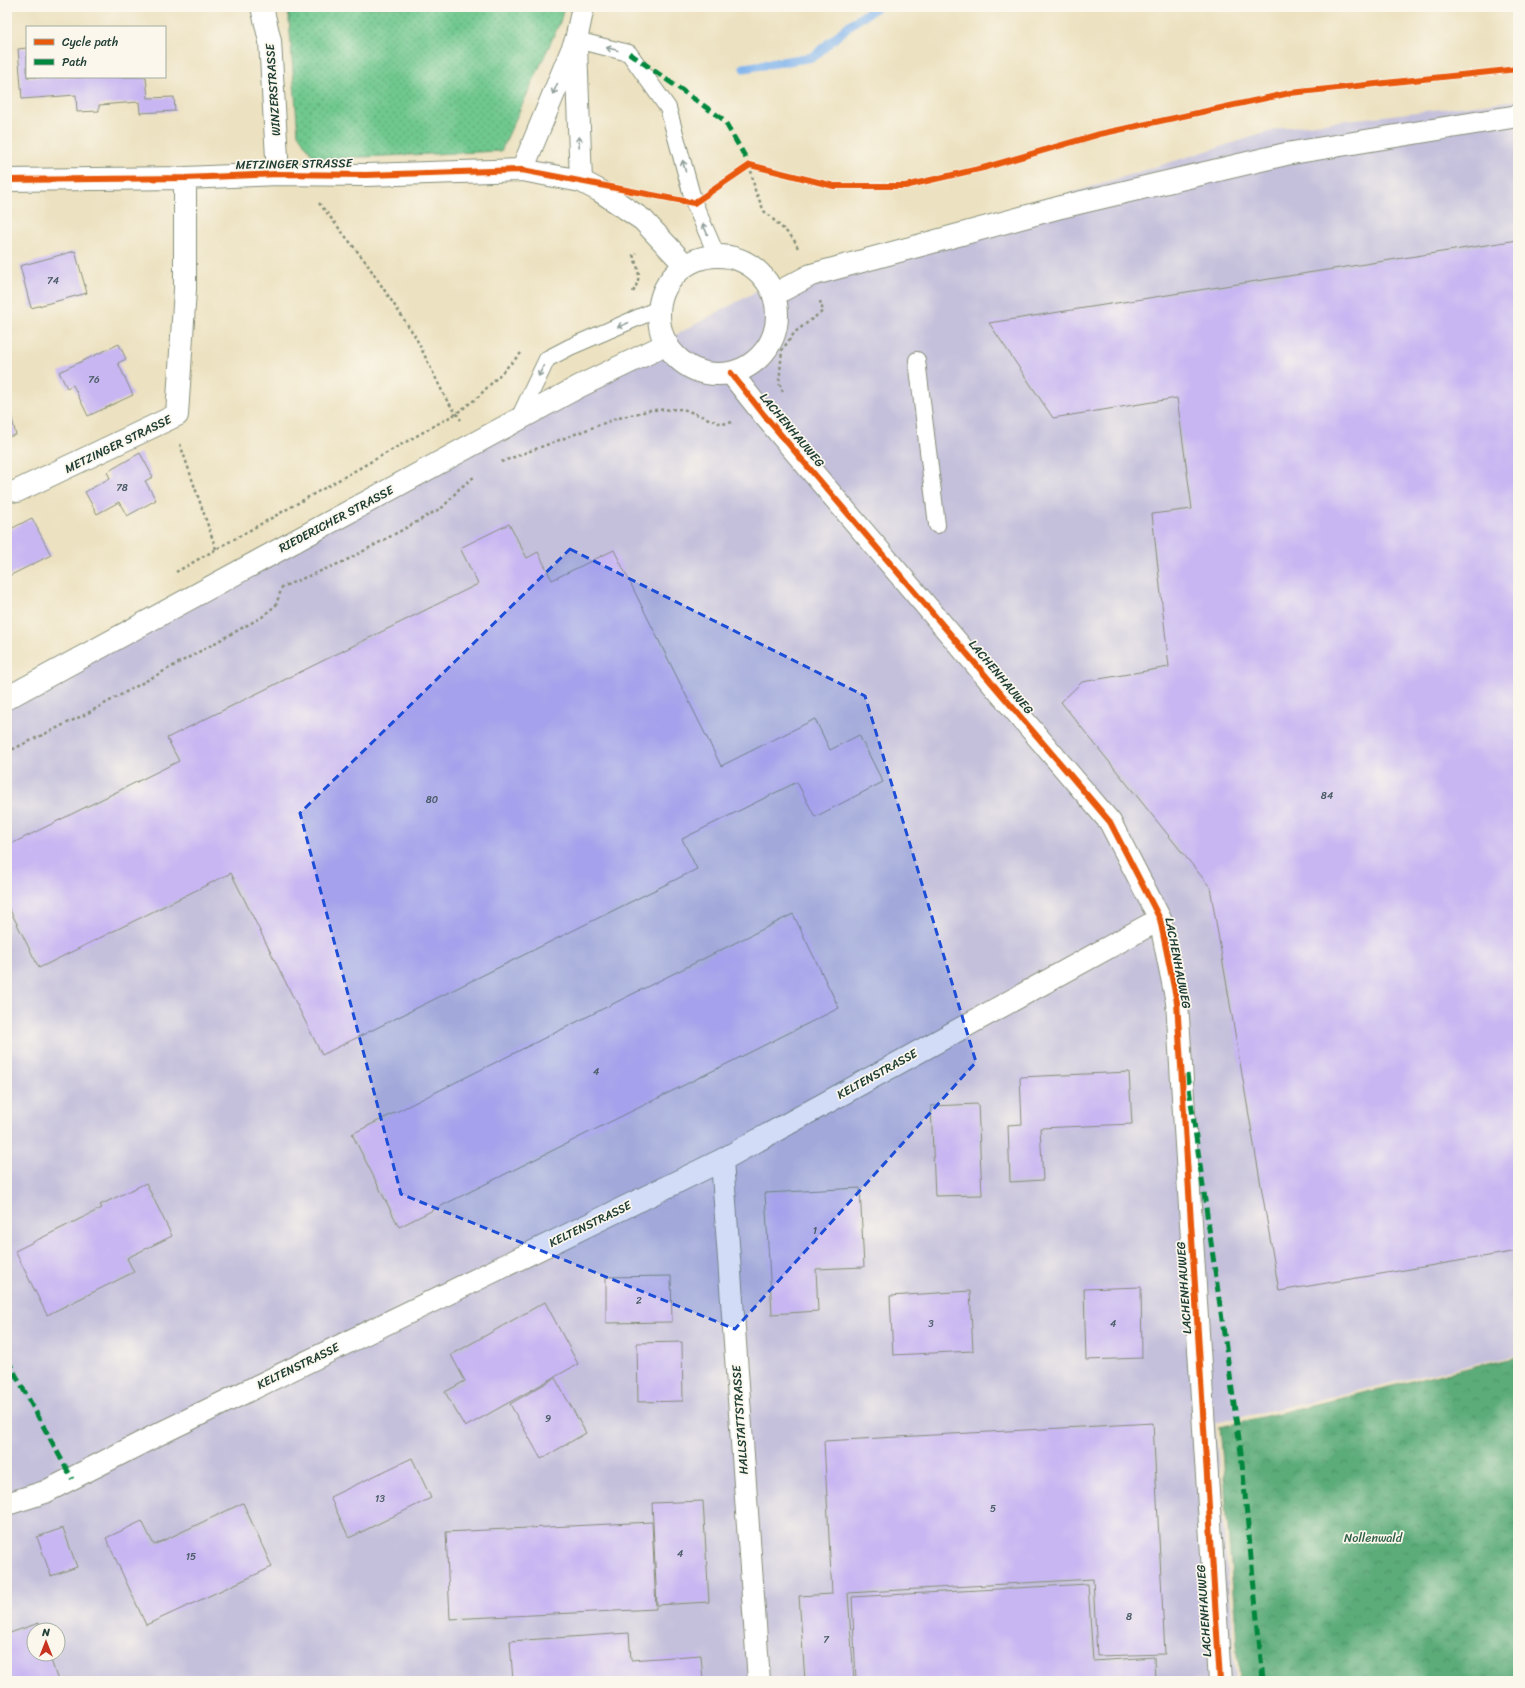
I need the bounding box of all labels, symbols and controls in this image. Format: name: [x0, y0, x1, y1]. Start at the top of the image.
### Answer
legend: [26, 26, 166, 78]
text: Cycle path: [62, 31, 118, 53]
street label: WINZERSTRASSE: [259, 42, 287, 137]
one-way arrow: [606, 45, 619, 53]
text: Path: [62, 51, 87, 73]
one-way arrow: [551, 83, 558, 95]
one-way arrow: [576, 136, 583, 149]
street label: METZINGER STRASSE: [235, 152, 354, 176]
one-way arrow: [679, 159, 687, 172]
one-way arrow: [701, 224, 708, 236]
house number: 74: [47, 272, 59, 290]
one-way arrow: [617, 321, 629, 329]
one-way arrow: [537, 365, 544, 377]
house number: 76: [88, 371, 100, 389]
street label: LACHENHAUWEG: [754, 388, 830, 473]
street label: METZINGER STRASSE: [61, 408, 177, 479]
house number: 78: [116, 479, 128, 497]
street label: RIEDERICHER STRASSE: [274, 479, 399, 559]
street label: LACHENHAUWEG: [963, 635, 1039, 720]
house number: 84: [1321, 787, 1333, 805]
house number: 80: [426, 791, 438, 809]
street label: LACHENHAUWEG: [1158, 916, 1198, 1011]
street label: KELTENSTRASSE: [832, 1042, 923, 1105]
house number: 4: [593, 1063, 599, 1081]
street label: KELTENSTRASSE: [545, 1194, 636, 1254]
house number: 1: [813, 1222, 817, 1240]
street label: LACHENHAUWEG: [1170, 1241, 1198, 1335]
house number: 2: [636, 1292, 642, 1310]
house number: 3: [928, 1315, 934, 1333]
house number: 4: [1110, 1315, 1116, 1333]
street label: KELTENSTRASSE: [253, 1336, 344, 1396]
street label: HALLSTATTSTRASSE: [725, 1363, 755, 1475]
house number: 9: [545, 1410, 551, 1428]
house number: 13: [375, 1490, 385, 1508]
house number: 5: [990, 1500, 996, 1518]
park label: Nollenwald: [1344, 1527, 1403, 1549]
house number: 4: [677, 1545, 683, 1563]
house number: 15: [186, 1548, 196, 1566]
street label: LACHENHAUWEG: [1190, 1564, 1218, 1658]
house number: 8: [1126, 1608, 1132, 1626]
north arrow: [26, 1622, 66, 1662]
text: N: [41, 1623, 50, 1642]
house number: 7: [823, 1631, 830, 1649]

